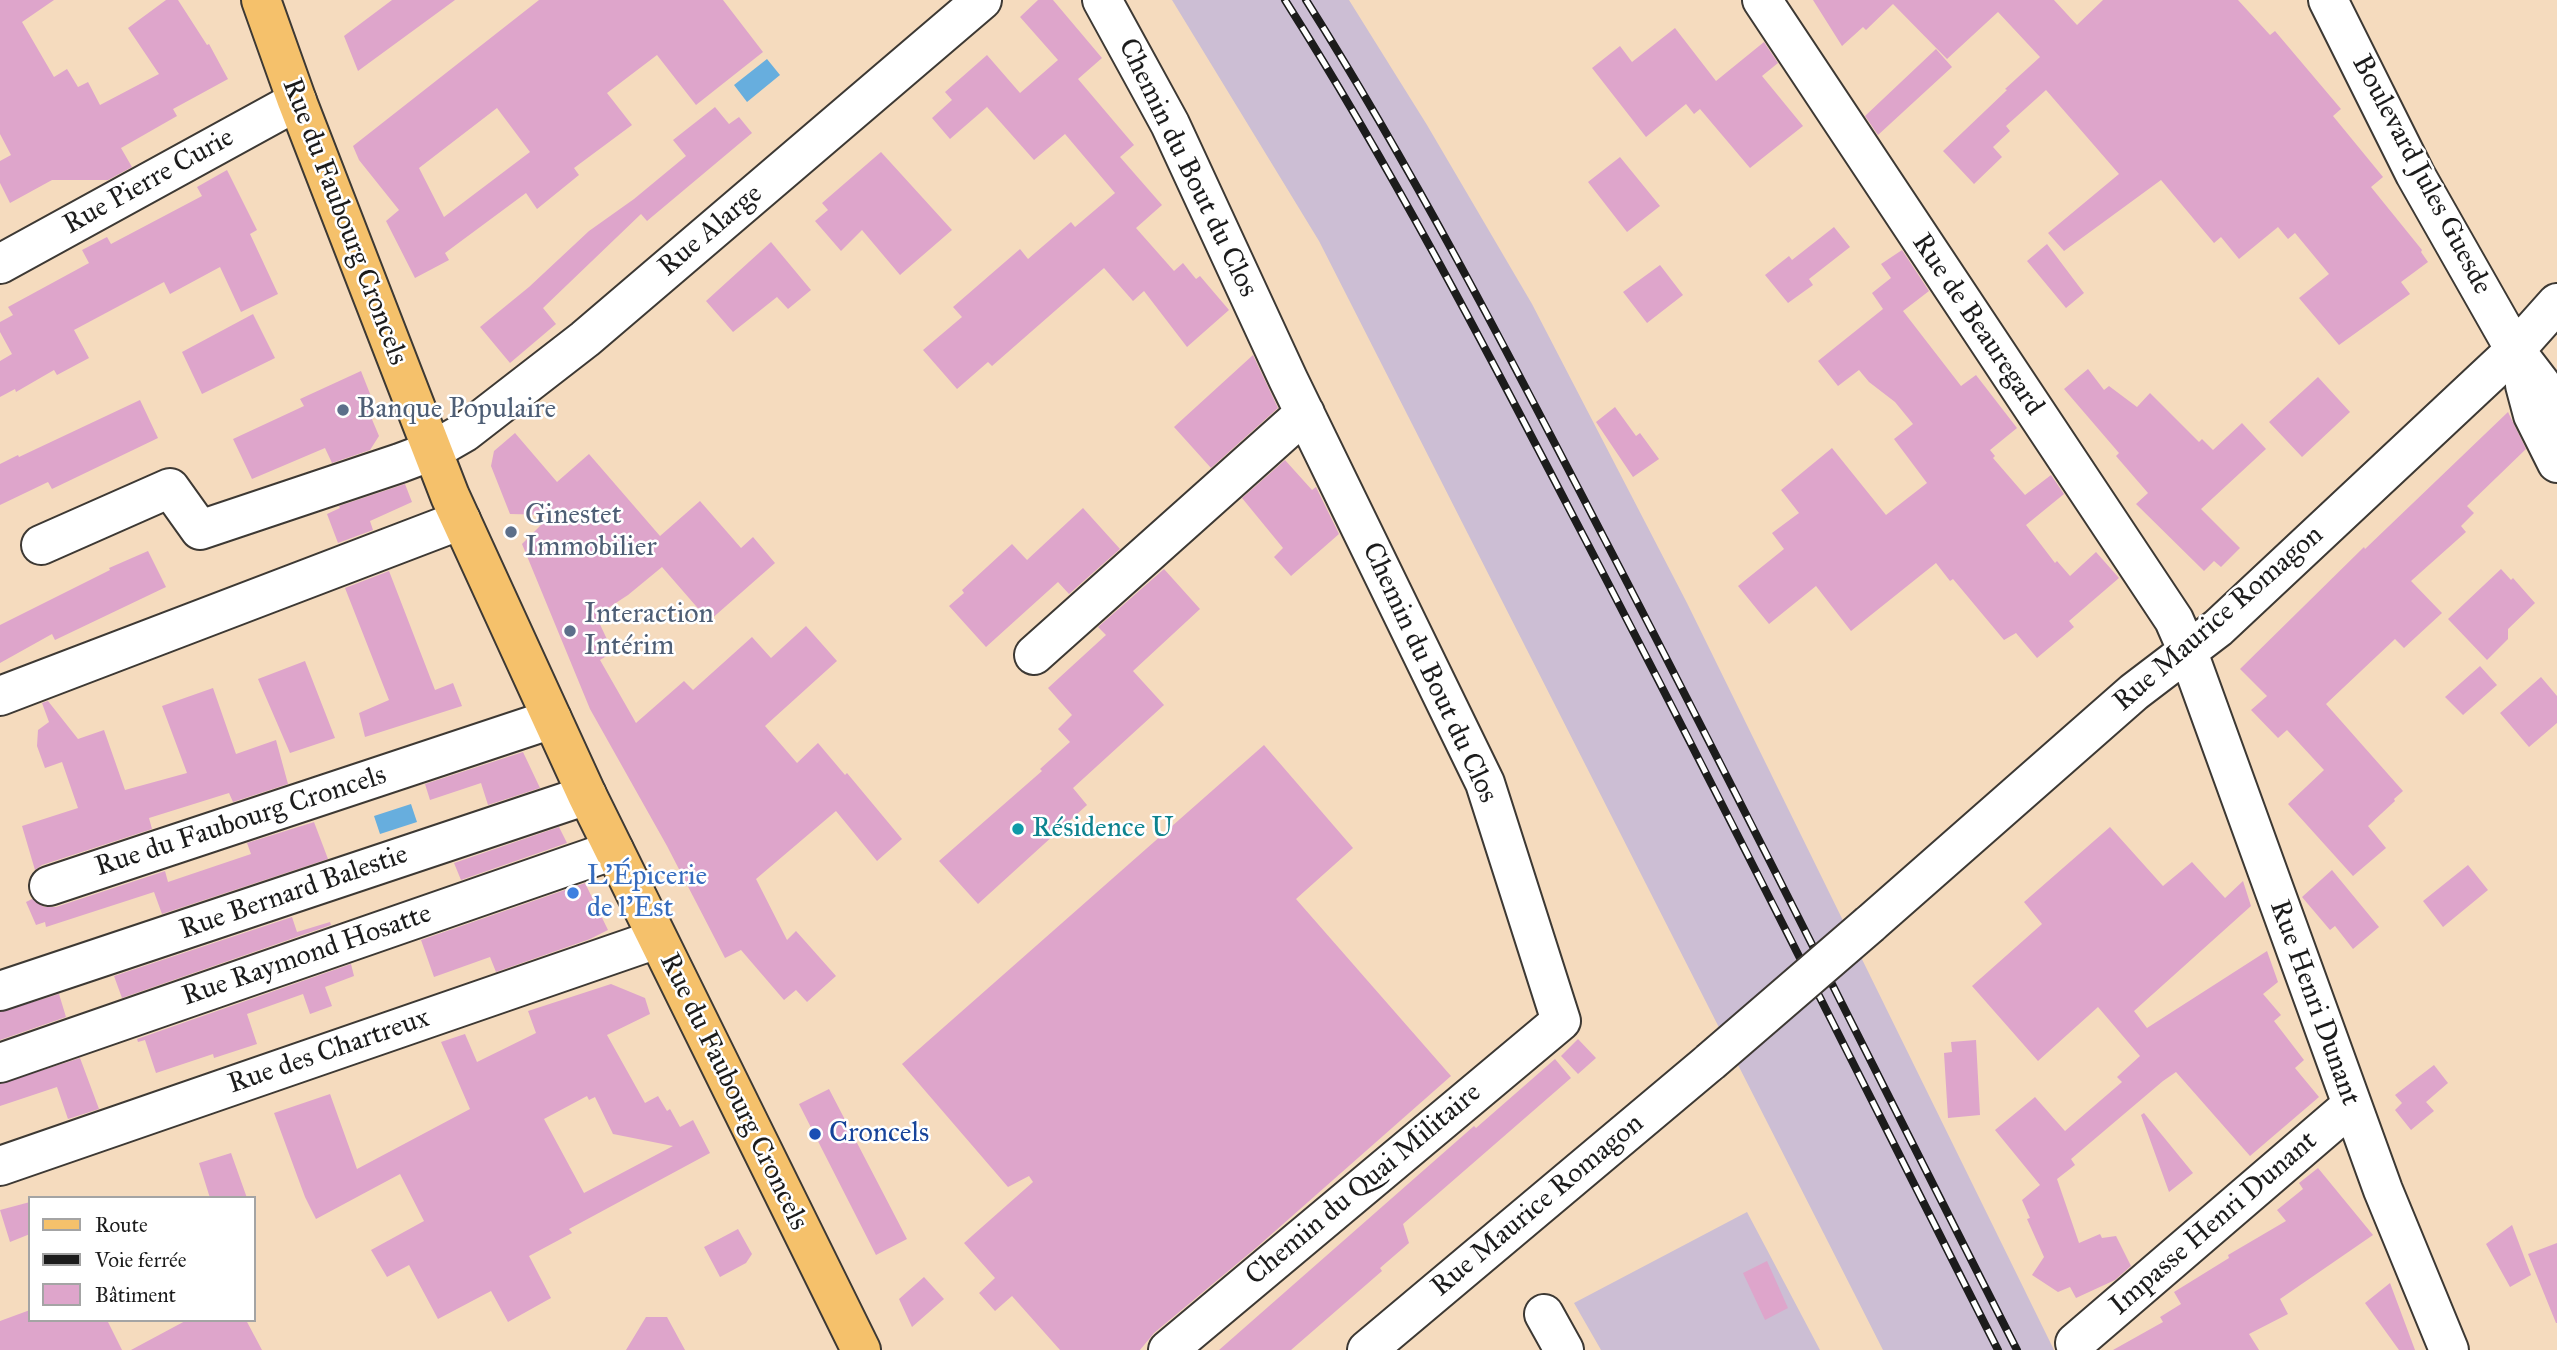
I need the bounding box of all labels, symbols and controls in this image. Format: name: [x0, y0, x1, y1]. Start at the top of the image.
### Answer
street label: Chemin du Bout du Clos: [1110, 33, 1264, 303]
street label: Boulevard Jules Guesde: [2344, 49, 2498, 301]
street label: Rue du Faubourg Croncels: [274, 74, 414, 370]
street label: Rue Pierre Curie: [58, 121, 240, 243]
street label: Rue Alarge: [652, 178, 770, 284]
street label: Rue de Beauregard: [1904, 228, 2050, 422]
place label: Banque Populaire: [357, 393, 556, 427]
marker: Banque Populaire: [335, 402, 351, 418]
place label: Ginestet Immobilier: [525, 499, 657, 565]
street label: Rue Maurice Romagon: [2107, 519, 2331, 719]
marker: Ginestet Immobilier: [503, 524, 519, 540]
street label: Chemin du Bout du Clos: [1354, 537, 1504, 809]
place label: Interaction Intérim: [584, 598, 714, 664]
marker: Interaction Intérim: [562, 623, 578, 639]
street label: Rue du Faubourg Croncels: [91, 759, 391, 885]
place label: Résidence U: [1032, 812, 1173, 846]
marker: Résidence U: [1010, 821, 1026, 837]
street label: Rue Bernard Balestie: [176, 838, 412, 948]
place label: L'Épicerie de l'Est: [587, 860, 707, 926]
marker: L'Épicerie de l'Est: [565, 885, 581, 901]
street label: Rue Henri Dunant: [2261, 896, 2367, 1110]
street label: Rue Raymond Hosatte: [178, 898, 436, 1014]
street label: Rue du Faubourg Croncels: [651, 948, 815, 1236]
street label: Rue des Chartreux: [224, 1002, 434, 1102]
street label: Chemin du Quai Militaire: [1239, 1077, 1489, 1293]
street label: Rue Maurice Romagon: [1425, 1107, 1651, 1305]
place label: Croncels: [829, 1117, 929, 1151]
street label: Impasse Henri Dunant: [2104, 1125, 2324, 1323]
marker: Croncels: [807, 1126, 823, 1142]
legend: [28, 1196, 256, 1322]
text: Route: [95, 1212, 148, 1238]
text: Voie ferrée: [95, 1247, 187, 1273]
text: Bâtiment: [95, 1282, 176, 1308]

